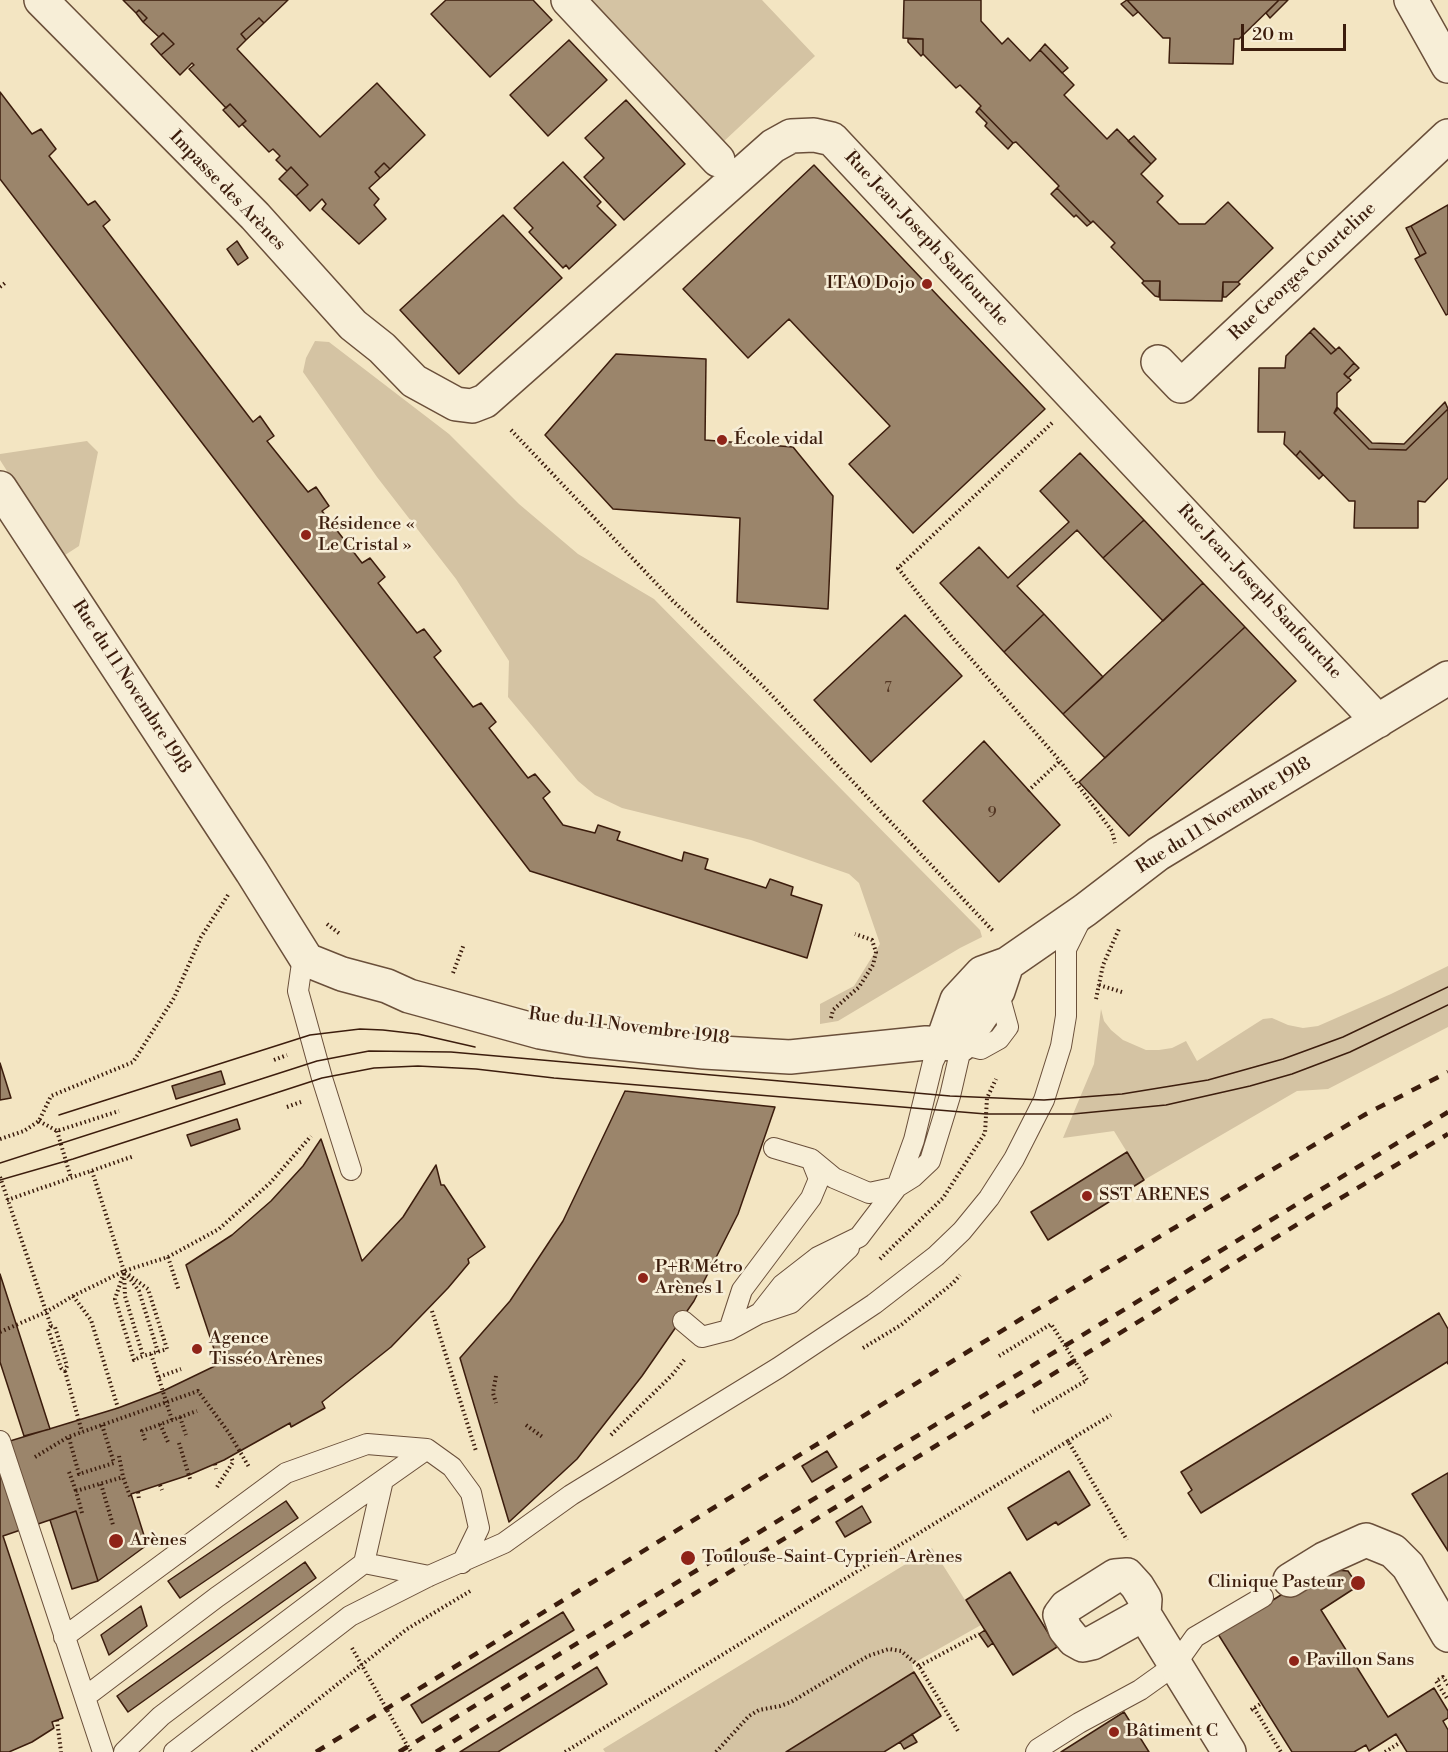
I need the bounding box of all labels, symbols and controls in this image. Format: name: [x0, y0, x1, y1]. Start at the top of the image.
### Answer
scale bar: [1244, 12, 1349, 50]
text: 20 m: [1252, 23, 1294, 46]
street label: Impasse des Arènes: [164, 127, 290, 255]
street label: Rue Jean-Joseph Sanfourche: [839, 147, 1013, 331]
street label: Rue Georges Courteline: [1225, 198, 1381, 346]
place label: ITAO Dojo: [827, 273, 915, 295]
marker: ITAO Dojo: [920, 277, 934, 291]
place label: École vidal: [734, 429, 823, 451]
marker: École vidal: [715, 433, 729, 447]
street label: Rue Jean-Joseph Sanfourche: [1172, 500, 1346, 684]
place label: Résidence « Le Cristal »: [318, 514, 415, 556]
marker: Résidence « Le Cristal »: [299, 528, 313, 542]
street label: Rue du 11 Novembre 1918: [67, 596, 195, 778]
house number: 7: [884, 679, 892, 697]
street label: Rue du 11 Novembre 1918: [1132, 753, 1316, 879]
house number: 9: [987, 804, 997, 822]
street label: Rue du 11 Novembre 1918: [527, 1004, 731, 1050]
place label: SST ARENES: [1099, 1185, 1210, 1207]
marker: SST ARENES: [1080, 1189, 1094, 1203]
place label: P+R Métro Arènes 1: [655, 1257, 743, 1300]
marker: P+R Métro Arènes 1: [636, 1271, 650, 1285]
place label: Agence Tisséo Arènes: [209, 1328, 323, 1370]
marker: Agence Tisséo Arènes: [190, 1342, 204, 1356]
place label: Arènes: [130, 1530, 187, 1552]
marker: Arènes: [107, 1532, 125, 1550]
place label: Toulouse-Saint-Cyprien-Arènes: [702, 1547, 962, 1569]
marker: Toulouse-Saint-Cyprien-Arènes: [679, 1549, 697, 1567]
place label: Clinique Pasteur: [1208, 1572, 1344, 1594]
marker: Clinique Pasteur: [1349, 1574, 1367, 1592]
place label: Pavillon Sans: [1306, 1650, 1415, 1672]
marker: Pavillon Sans: [1287, 1654, 1301, 1668]
place label: Bâtiment C: [1126, 1721, 1218, 1743]
marker: Bâtiment C: [1107, 1725, 1121, 1739]

